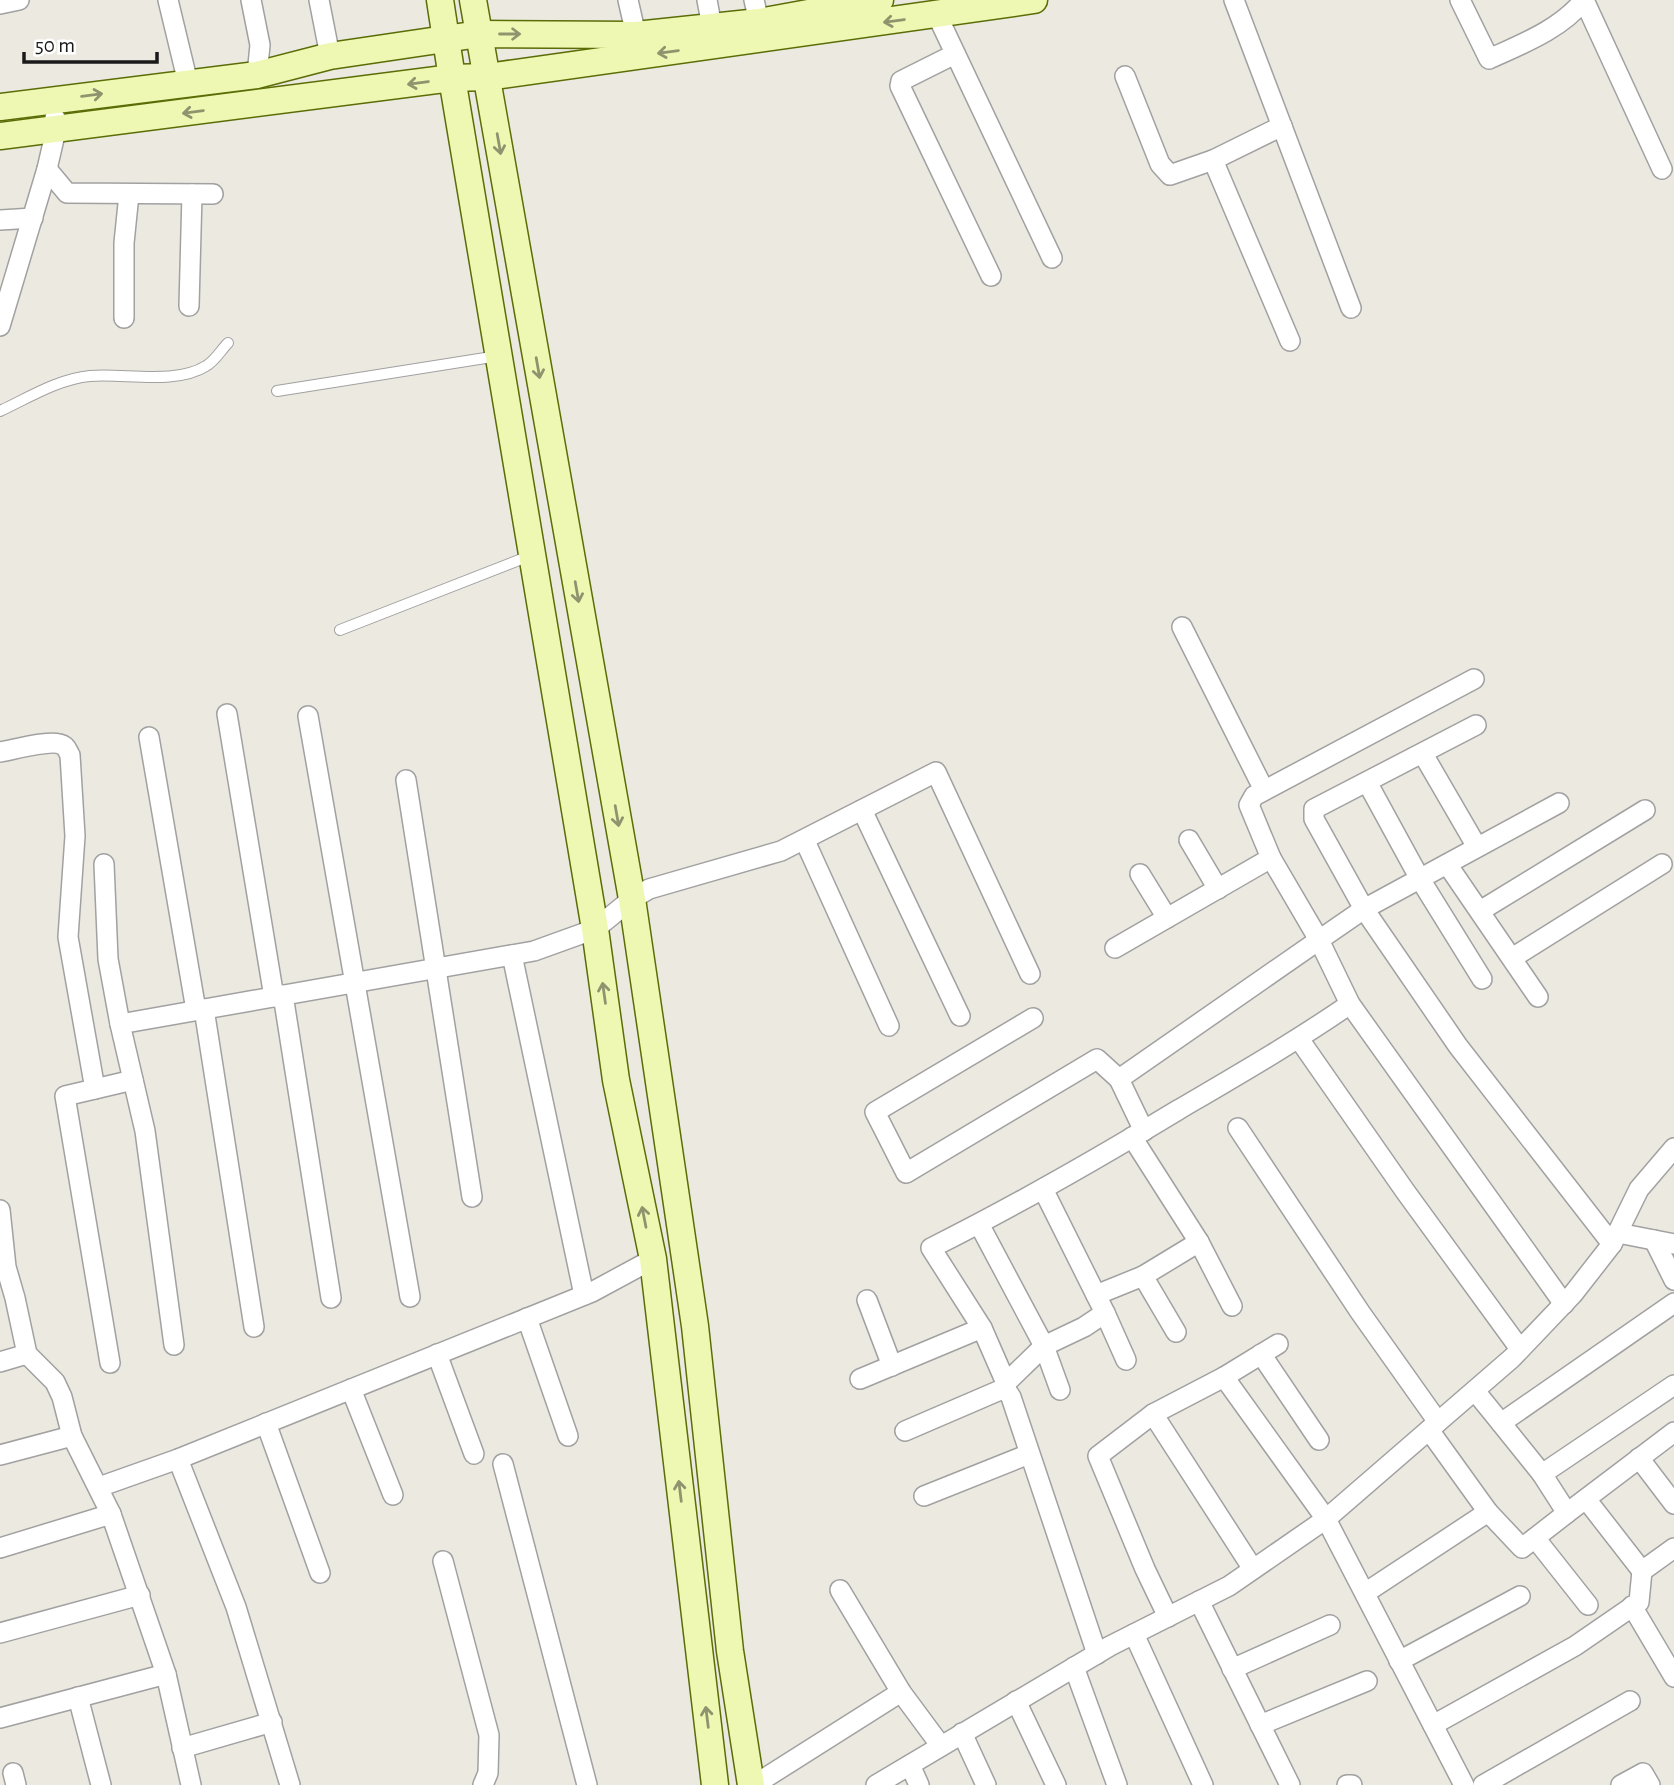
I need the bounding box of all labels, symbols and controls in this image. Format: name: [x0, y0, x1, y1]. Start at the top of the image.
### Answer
one-way arrow: [883, 14, 906, 27]
scale bar: [24, 21, 158, 65]
one-way arrow: [498, 28, 521, 41]
text: 50 m: [35, 35, 75, 56]
one-way arrow: [657, 46, 680, 59]
one-way arrow: [407, 76, 430, 89]
one-way arrow: [80, 88, 103, 101]
one-way arrow: [182, 106, 205, 119]
one-way arrow: [492, 132, 506, 155]
one-way arrow: [532, 356, 545, 379]
one-way arrow: [571, 581, 584, 603]
one-way arrow: [611, 804, 624, 827]
one-way arrow: [598, 983, 611, 1005]
one-way arrow: [637, 1206, 651, 1229]
one-way arrow: [674, 1480, 687, 1503]
one-way arrow: [700, 1706, 713, 1729]

